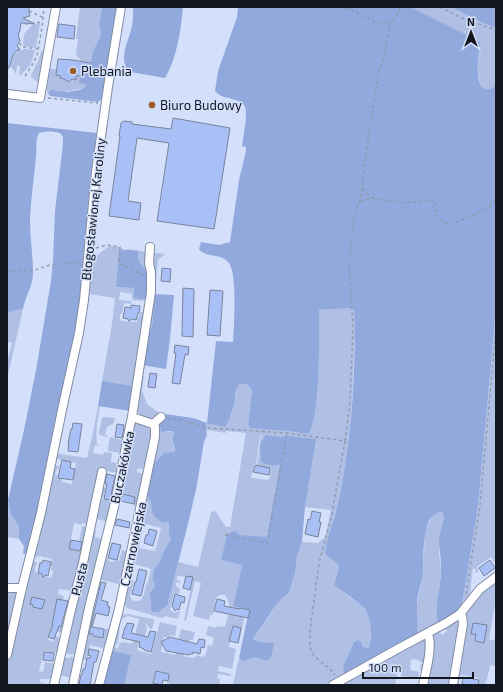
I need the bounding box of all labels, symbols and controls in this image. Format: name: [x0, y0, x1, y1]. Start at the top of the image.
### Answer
north arrow: [451, 12, 491, 52]
text: N: [467, 15, 475, 28]
place label: Plebania: [81, 63, 132, 79]
marker: Plebania: [68, 66, 78, 76]
place label: Biuro Budowy: [160, 97, 242, 113]
marker: Biuro Budowy: [147, 100, 157, 110]
street label: Błogosławionej Karoliny: [78, 137, 108, 281]
street label: Buczakówka: [106, 429, 138, 505]
street label: Czarnowiejska: [116, 500, 150, 588]
street label: Pusta: [67, 561, 91, 597]
scale bar: [363, 654, 473, 680]
text: 100 m: [369, 660, 401, 674]

